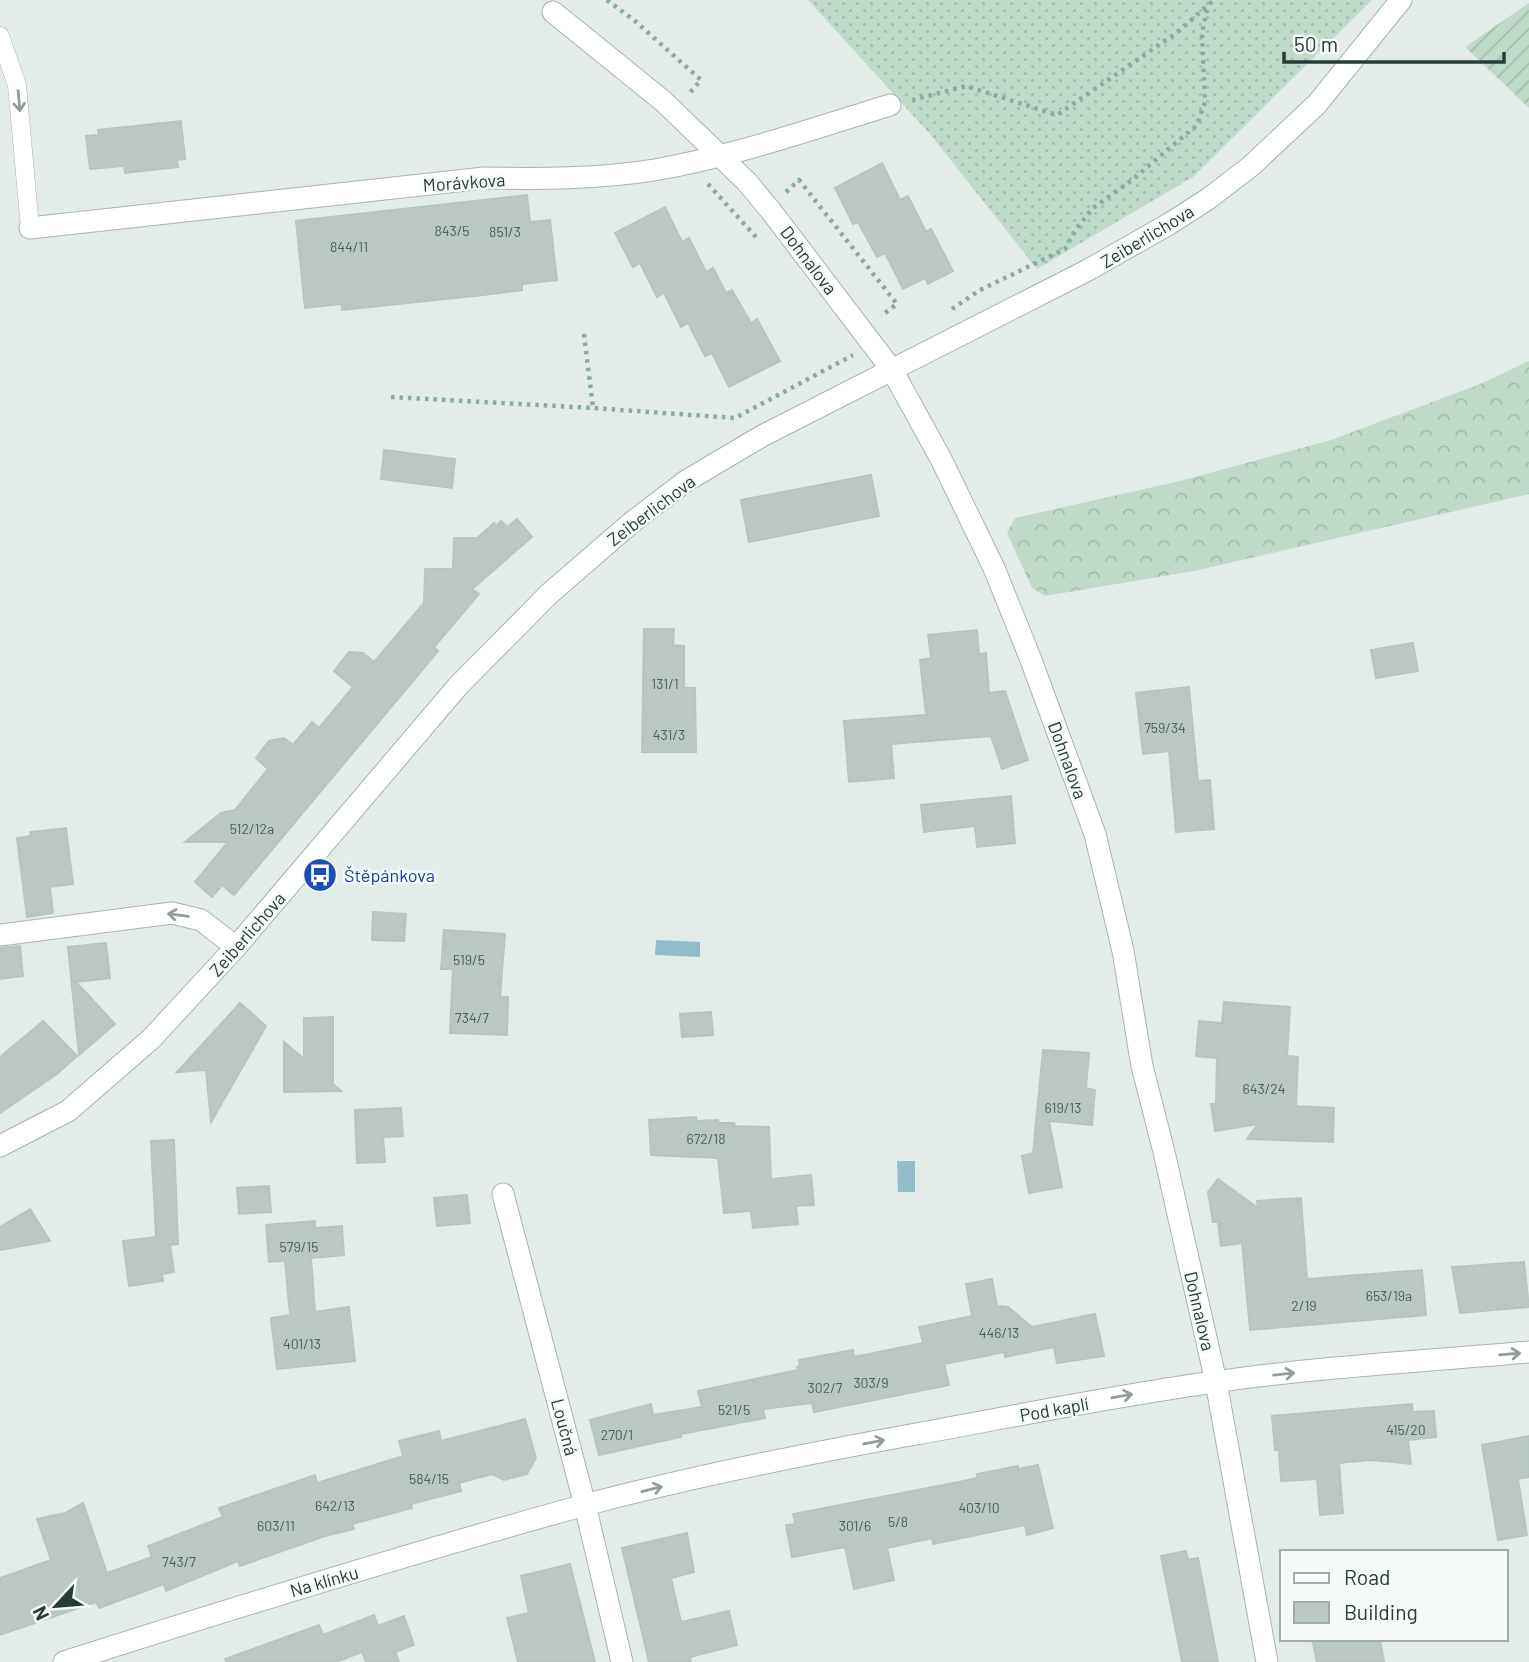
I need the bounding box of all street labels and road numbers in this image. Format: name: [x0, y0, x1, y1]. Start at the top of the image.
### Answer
street label: Morávkova: [422, 168, 506, 196]
street label: Zeiberlichova: [1097, 200, 1197, 272]
street label: Dohnalova: [776, 221, 842, 299]
street label: Zeiberlichova: [603, 470, 699, 550]
street label: Dohnalova: [1044, 718, 1092, 802]
street label: Zeiberlichova: [204, 887, 290, 981]
street label: Dohnalova: [1180, 1269, 1220, 1353]
street label: Pod kaplí: [1018, 1392, 1090, 1426]
street label: Loučná: [547, 1396, 583, 1458]
street label: Na klínku: [287, 1561, 361, 1601]

